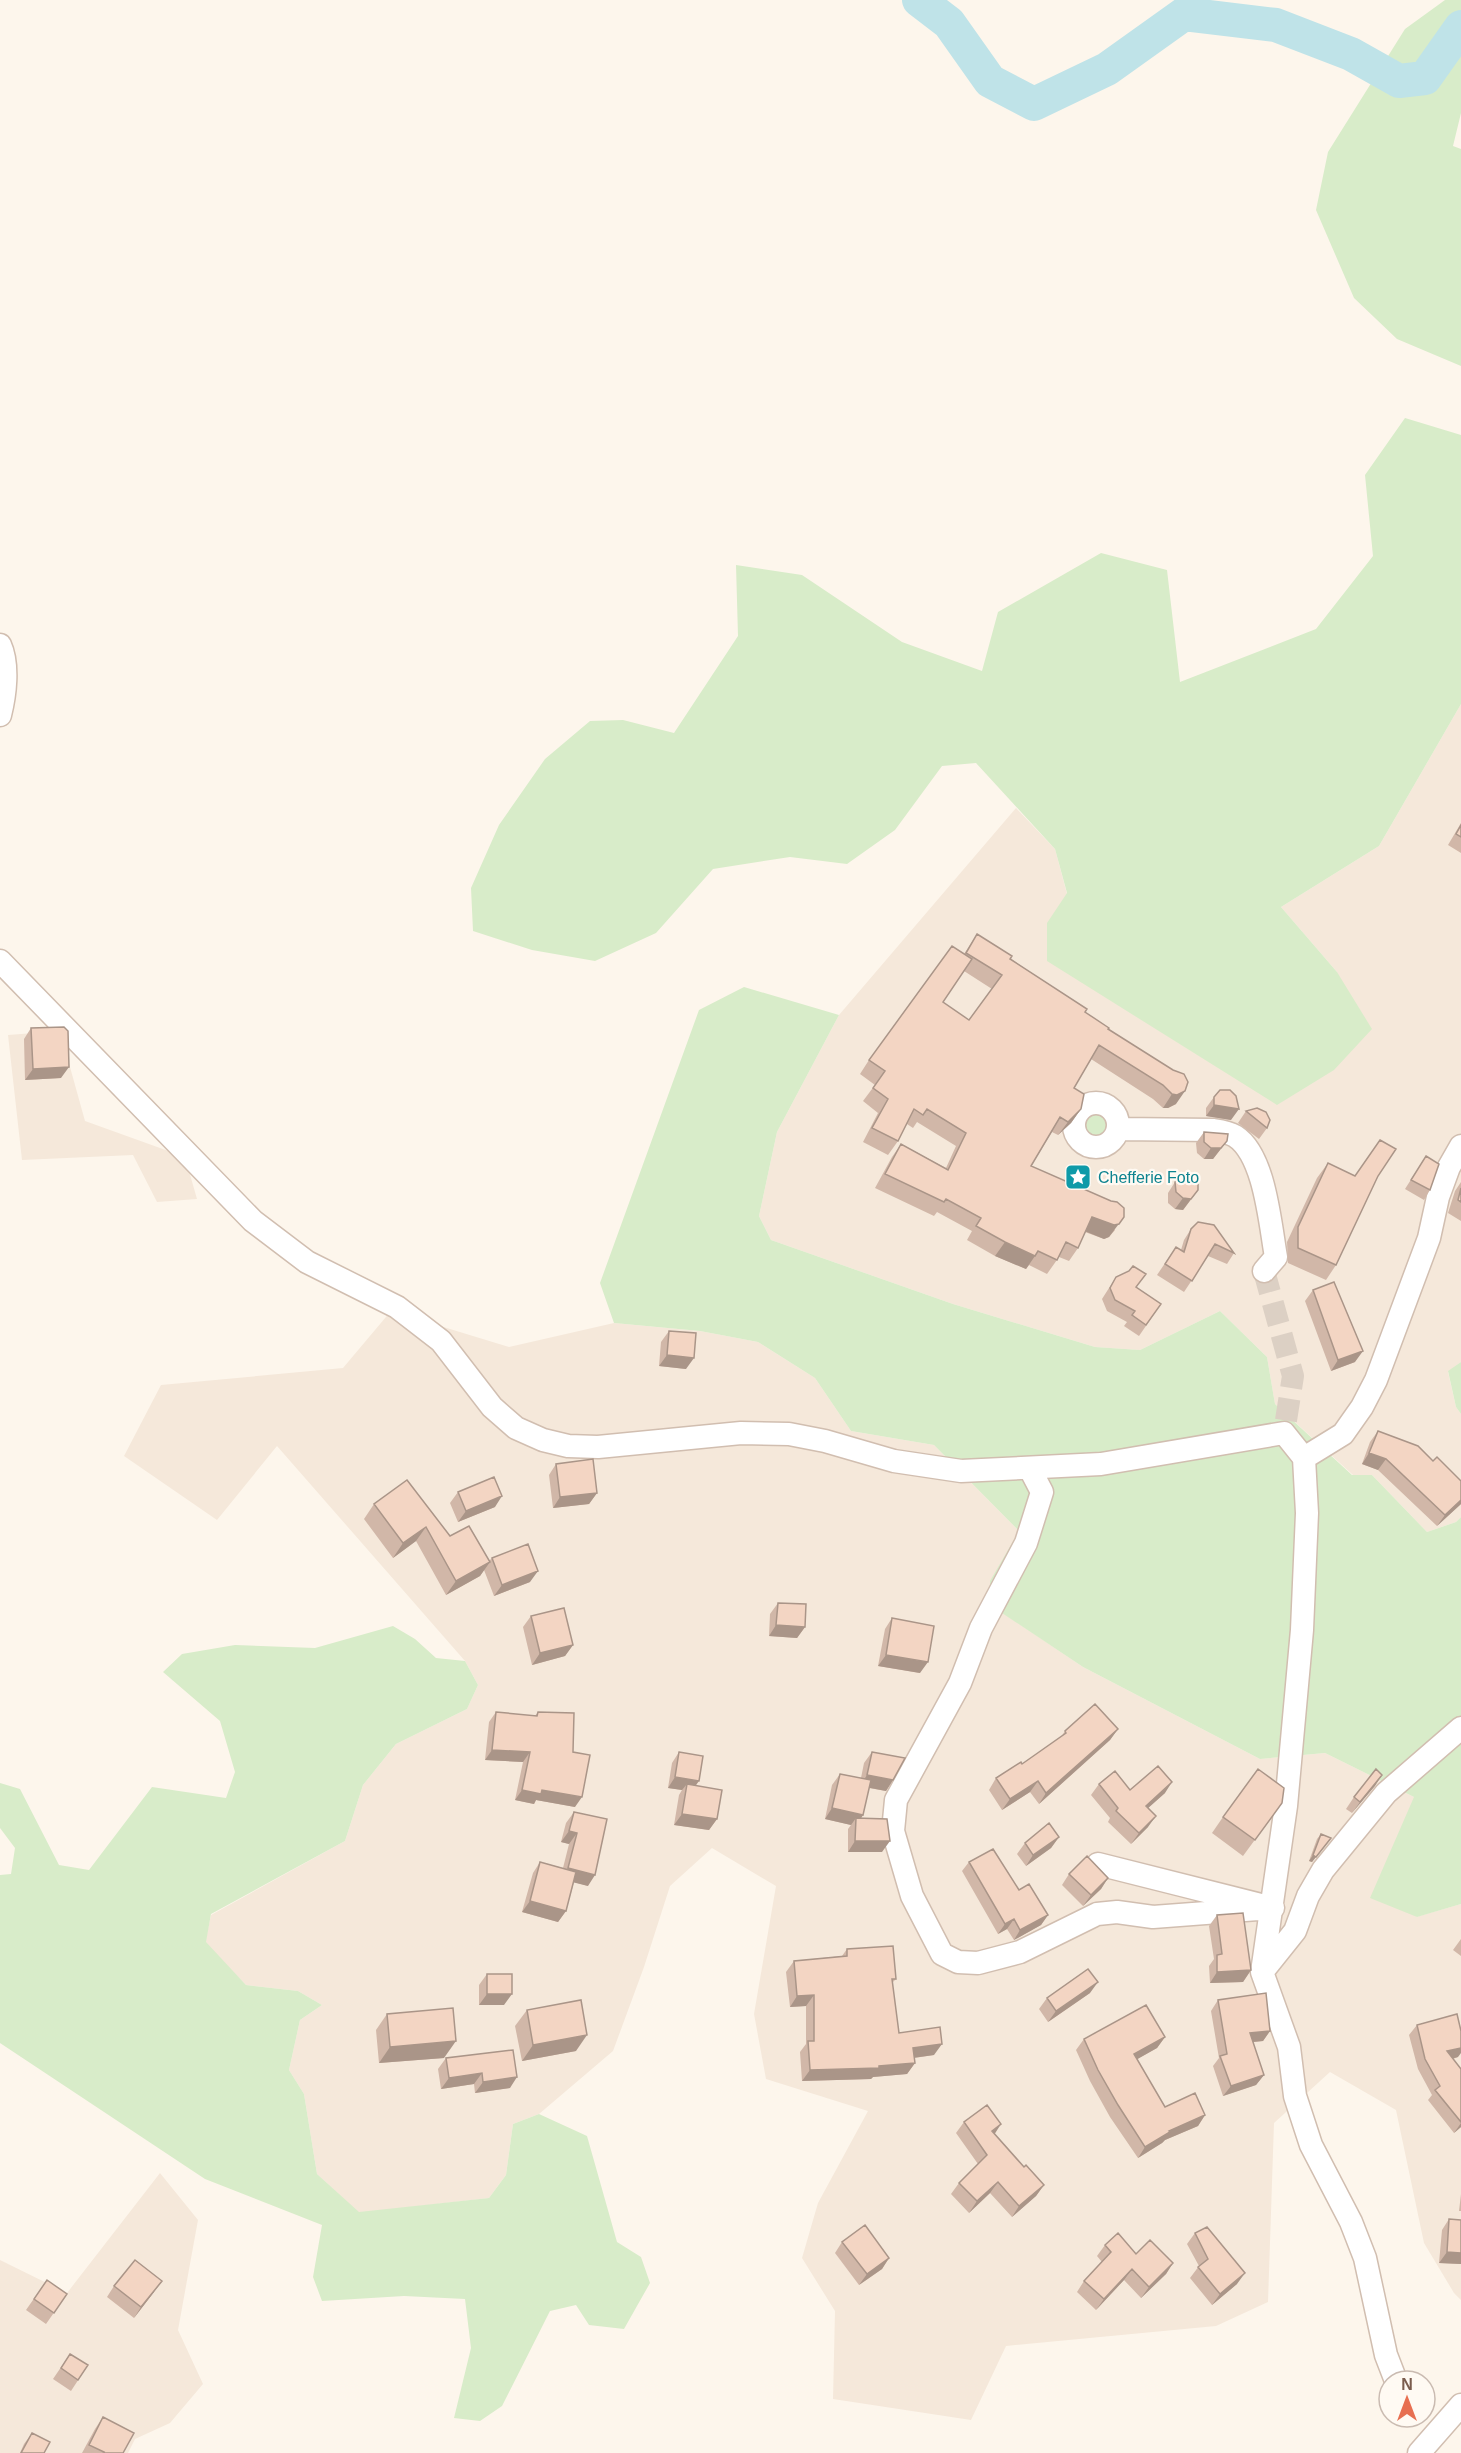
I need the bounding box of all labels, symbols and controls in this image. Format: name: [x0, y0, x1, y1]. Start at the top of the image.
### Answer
place icon: Chefferie Foto: [1063, 1162, 1093, 1192]
place label: Chefferie Foto: [1098, 1169, 1199, 1186]
north arrow: [1377, 2369, 1437, 2429]
text: N: [1401, 2376, 1413, 2393]

